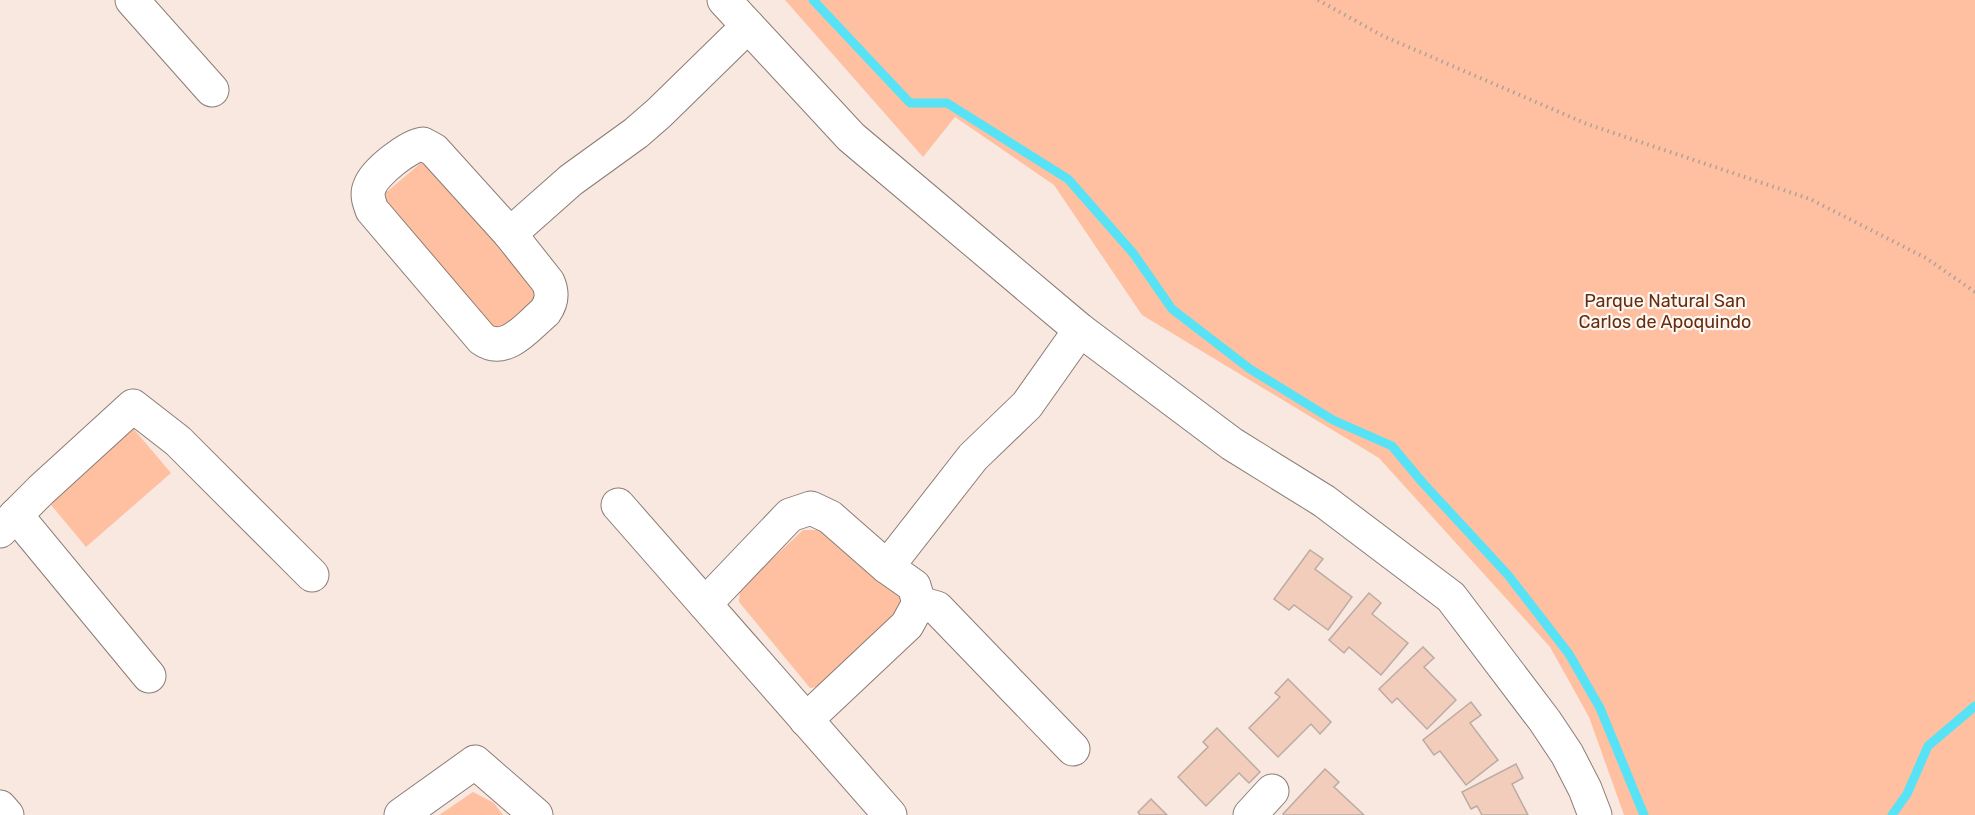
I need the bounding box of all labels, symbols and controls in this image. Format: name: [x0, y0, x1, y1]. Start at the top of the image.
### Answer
park label: Parque Natural San Carlos de Apoquindo: [1579, 290, 1751, 333]

